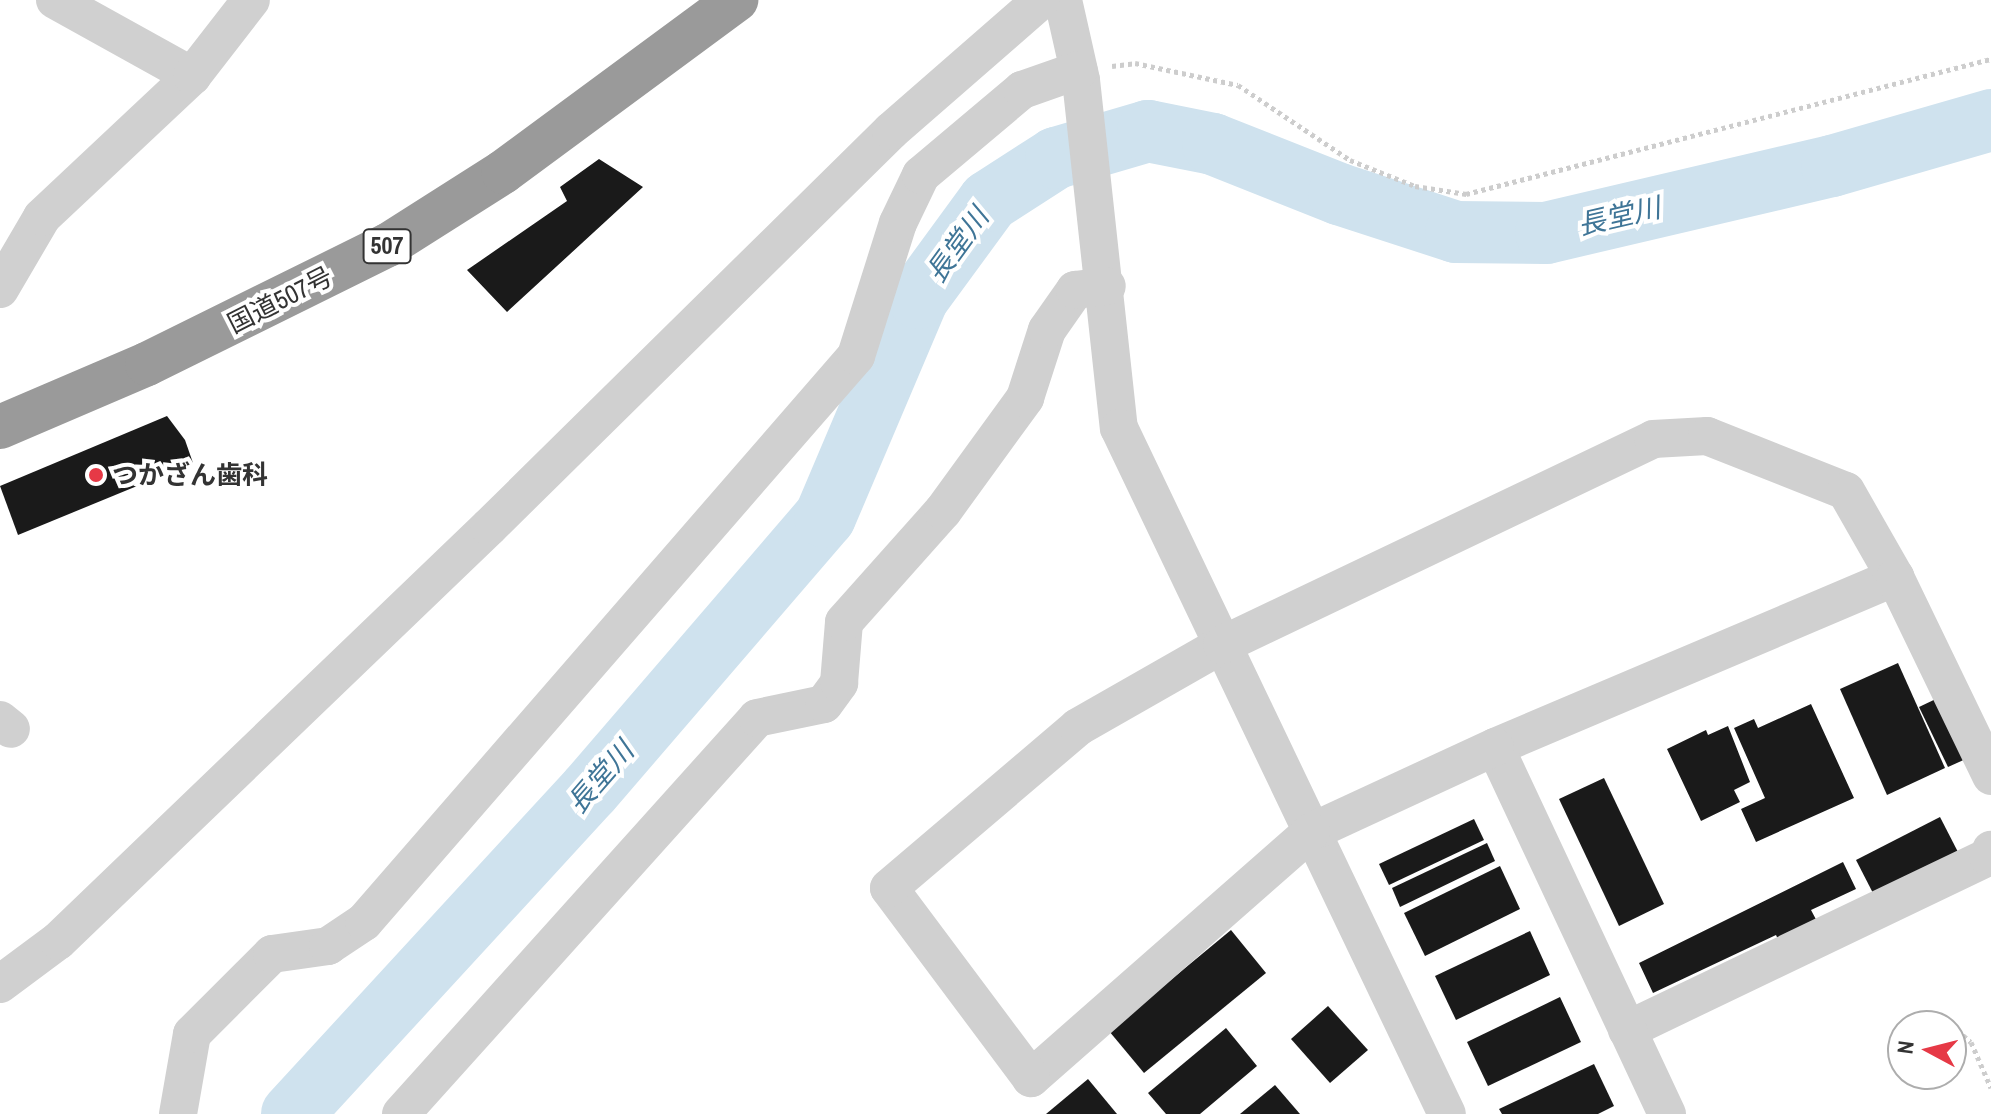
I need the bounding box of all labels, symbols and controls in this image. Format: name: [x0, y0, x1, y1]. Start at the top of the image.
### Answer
water label: 長堂川: [1574, 190, 1664, 242]
water label: 長堂川: [919, 201, 995, 289]
road number: 507: [361, 226, 413, 266]
street label: 国道507号: [222, 260, 338, 340]
place label: つかざん歯科: [112, 459, 268, 491]
marker: つかざん歯科: [87, 466, 105, 484]
water label: 長堂川: [560, 734, 640, 820]
north arrow: [1887, 1010, 1967, 1090]
text: N: [1889, 1039, 1921, 1056]

